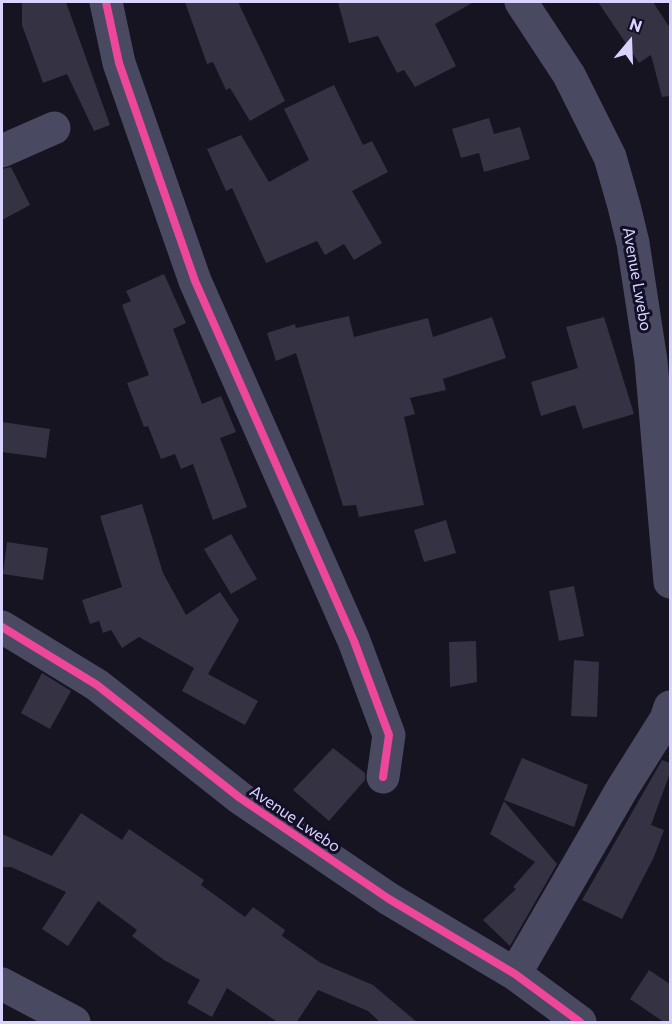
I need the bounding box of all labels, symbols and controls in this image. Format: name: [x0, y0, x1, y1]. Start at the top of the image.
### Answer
north arrow: [600, 12, 660, 72]
text: N: [627, 14, 645, 35]
street label: Avenue Lwebo: [618, 226, 656, 332]
street label: Avenue Lwebo: [246, 782, 344, 856]

